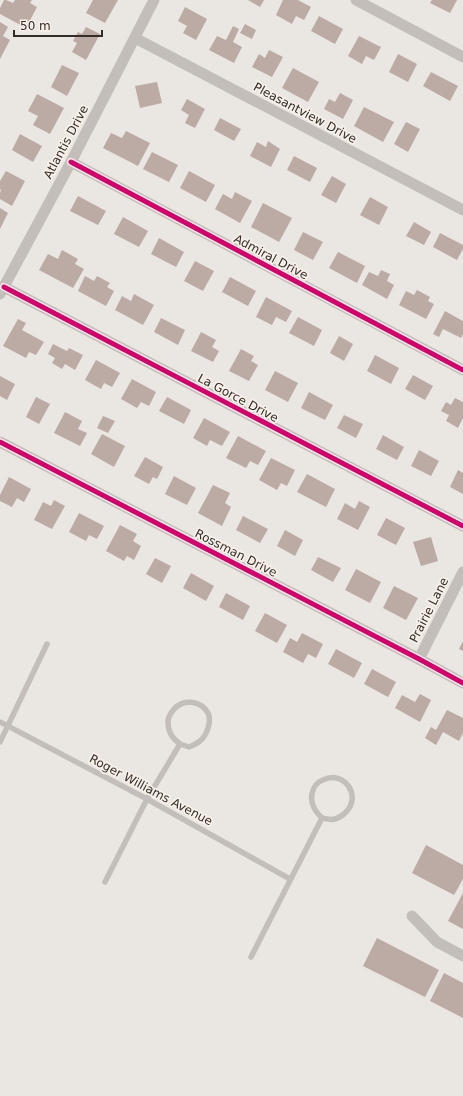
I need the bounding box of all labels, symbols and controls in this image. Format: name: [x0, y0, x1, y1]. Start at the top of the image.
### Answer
scale bar: [14, 12, 102, 38]
text: 50 m: [20, 19, 51, 33]
street label: Pleasantview Drive: [251, 80, 359, 146]
street label: Atlantis Drive: [41, 103, 91, 181]
street label: Admiral Drive: [231, 232, 311, 282]
street label: La Gorce Drive: [195, 371, 281, 425]
street label: Rossman Drive: [193, 526, 279, 580]
street label: Prairie Lane: [407, 575, 451, 645]
street label: Roger Williams Avenue: [87, 752, 215, 828]

